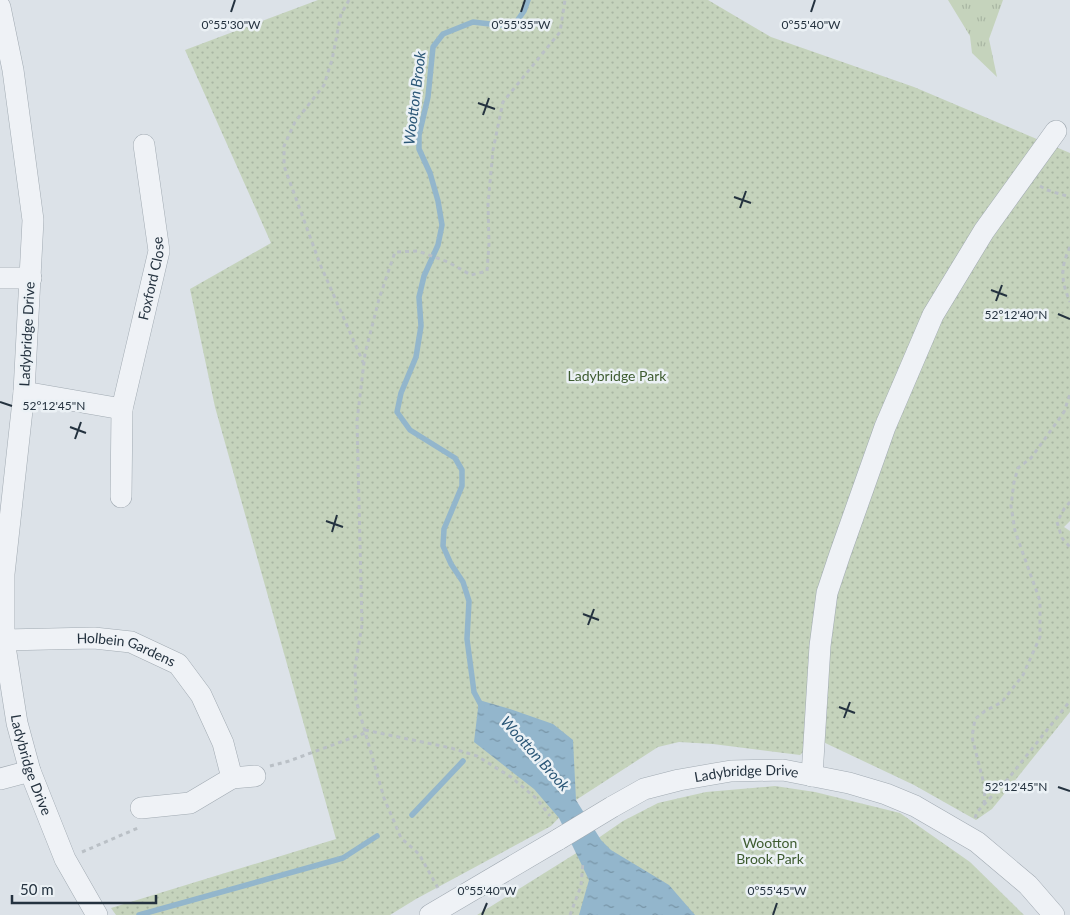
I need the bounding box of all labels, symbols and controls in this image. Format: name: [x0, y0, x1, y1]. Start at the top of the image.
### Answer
text: 0°55'30"W: [201, 17, 261, 32]
text: 0°55'35"W: [491, 17, 551, 32]
text: 0°55'40"W: [781, 17, 841, 32]
water label: Wootton Brook: [399, 49, 429, 146]
street label: Foxford Close: [134, 236, 167, 322]
street label: Ladybridge Drive: [15, 281, 38, 387]
text: 52°12'40"N: [985, 307, 1047, 322]
park label: Ladybridge Park: [568, 367, 667, 384]
text: 52°12'45"N: [23, 398, 85, 413]
street label: Holbein Gardens: [76, 629, 178, 670]
water label: Wootton Brook: [498, 712, 575, 795]
street label: Ladybridge Drive: [8, 713, 56, 817]
street label: Ladybridge Drive: [693, 761, 800, 785]
text: 52°12'45"N: [985, 779, 1047, 794]
park label: Wootton Brook Park: [736, 834, 805, 867]
scale bar: [12, 872, 156, 904]
text: 50 m: [20, 880, 54, 898]
text: 0°55'40"W: [457, 883, 517, 898]
text: 0°55'45"W: [747, 883, 807, 898]

